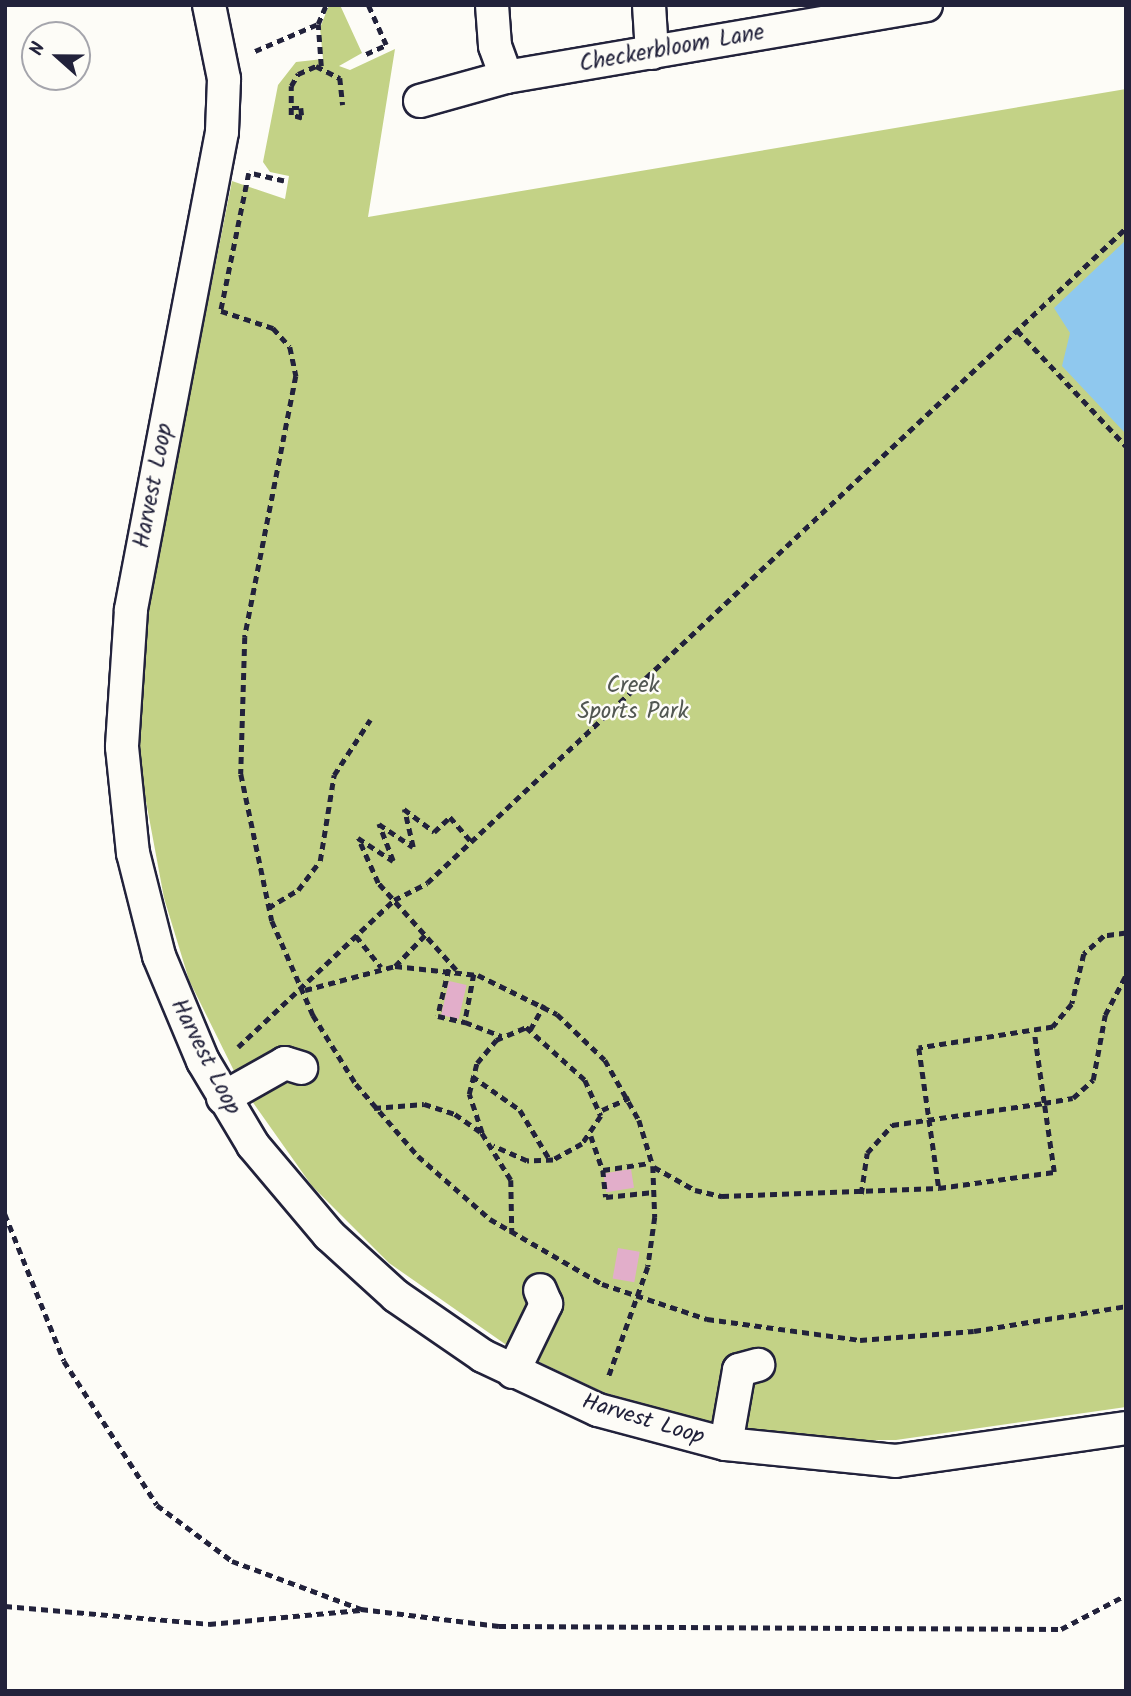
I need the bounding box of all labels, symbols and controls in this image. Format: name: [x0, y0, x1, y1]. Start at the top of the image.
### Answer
street label: Checkerbloom Lane: [577, 19, 767, 79]
north arrow: [21, 21, 91, 91]
text: N: [22, 38, 54, 60]
street label: Harvest Loop: [128, 421, 180, 551]
park label: Creek Sports Park: [578, 672, 688, 726]
street label: Harvest Loop: [164, 995, 246, 1119]
street label: Harvest Loop: [579, 1388, 707, 1452]

